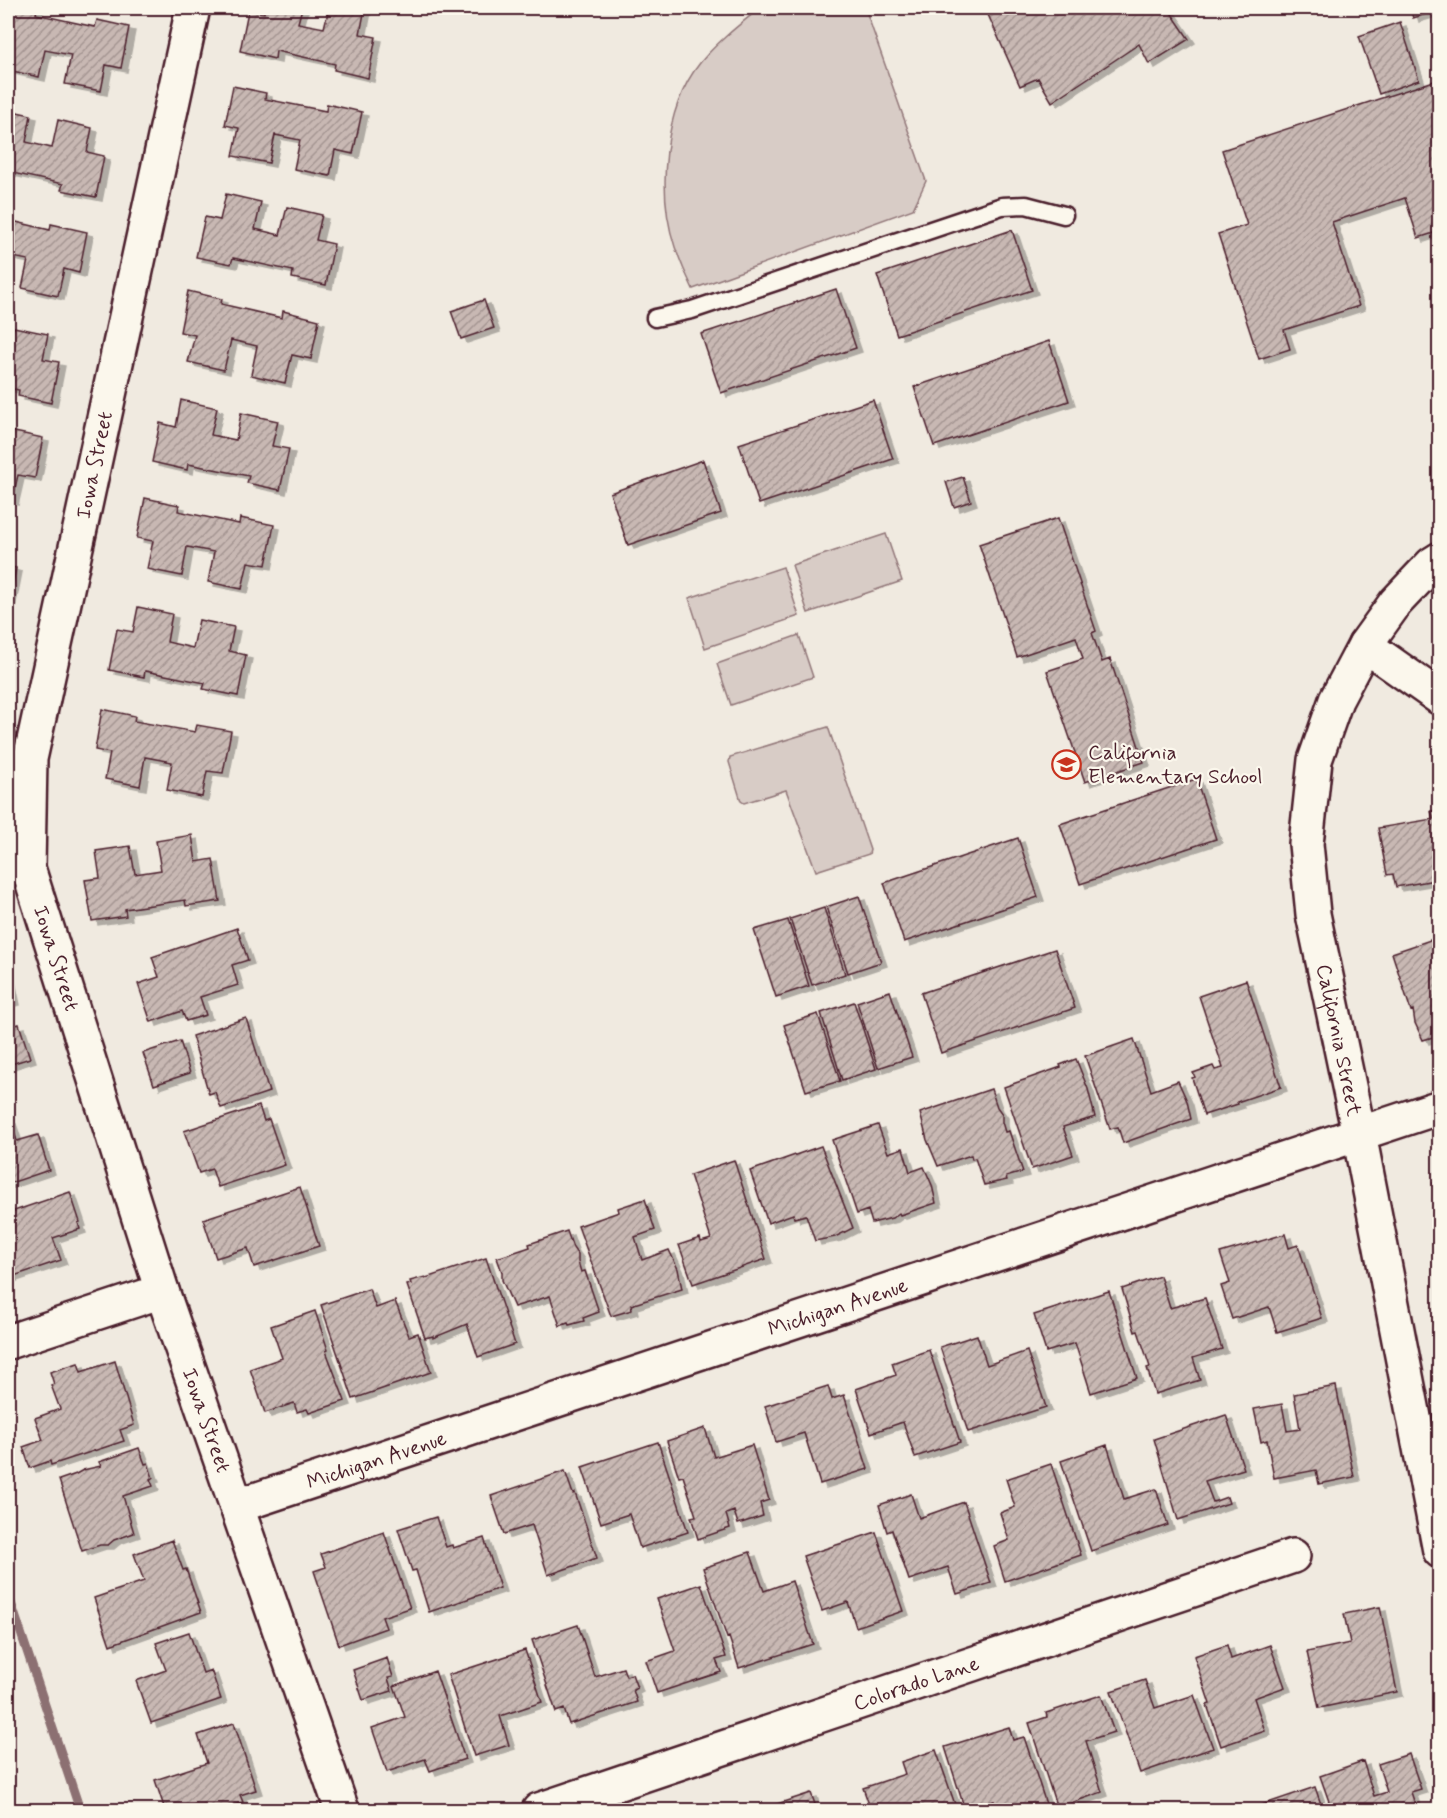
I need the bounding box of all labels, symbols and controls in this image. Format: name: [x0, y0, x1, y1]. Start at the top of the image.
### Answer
street label: Iowa Street: [70, 409, 120, 521]
place label: California Elementary School: [1088, 739, 1263, 791]
school or university icon: California Elementary School: [1051, 748, 1083, 780]
street label: Iowa Street: [26, 902, 85, 1015]
street label: California Street: [1309, 962, 1368, 1119]
street label: Michigan Avenue: [764, 1271, 912, 1344]
street label: Iowa Street: [175, 1364, 237, 1477]
street label: Michigan Avenue: [303, 1424, 451, 1497]
street label: Colorado Lane: [850, 1650, 983, 1718]

